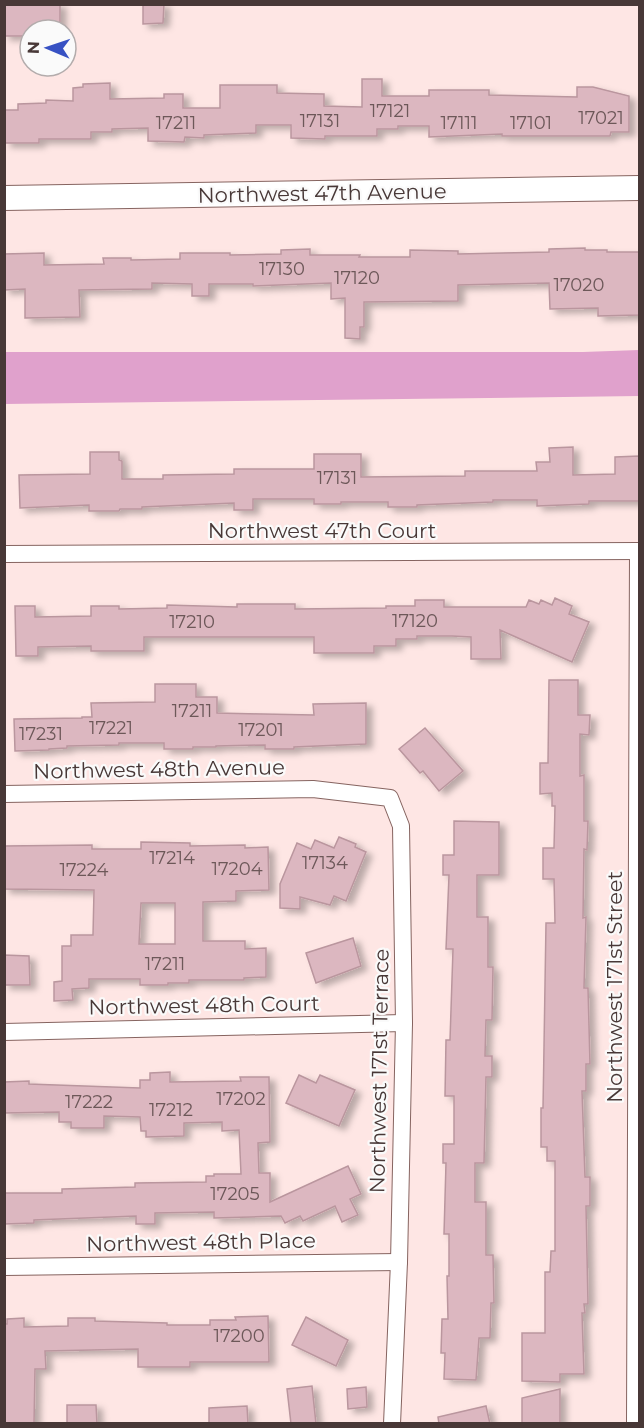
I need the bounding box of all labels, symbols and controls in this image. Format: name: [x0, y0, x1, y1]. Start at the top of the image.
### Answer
north arrow: [18, 18, 78, 78]
text: N: [24, 41, 43, 54]
house number: 17121: [370, 100, 410, 122]
house number: 17021: [578, 107, 624, 129]
house number: 17131: [300, 110, 340, 132]
house number: 17211: [156, 112, 196, 134]
house number: 17111: [441, 112, 477, 134]
house number: 17101: [510, 112, 552, 134]
street label: Northwest 47th Avenue: [197, 178, 447, 208]
house number: 17130: [259, 258, 305, 280]
house number: 17120: [334, 267, 380, 289]
house number: 17020: [554, 274, 604, 296]
house number: 17131: [317, 467, 357, 489]
street label: Northwest 47th Court: [208, 518, 436, 543]
house number: 17120: [392, 610, 438, 632]
house number: 17210: [169, 611, 215, 633]
house number: 17211: [172, 700, 212, 722]
house number: 17221: [89, 717, 133, 739]
house number: 17201: [238, 719, 284, 741]
house number: 17231: [19, 723, 63, 745]
street label: Northwest 48th Avenue: [33, 754, 285, 784]
house number: 17214: [149, 847, 195, 869]
house number: 17134: [302, 852, 348, 874]
house number: 17204: [211, 858, 263, 880]
house number: 17224: [59, 859, 109, 881]
street label: Northwest 171st Street: [602, 871, 627, 1103]
street label: Northwest 171st Terrace: [364, 948, 394, 1194]
house number: 17211: [145, 953, 185, 975]
street label: Northwest 48th Court: [88, 990, 320, 1020]
house number: 17202: [216, 1088, 266, 1110]
house number: 17222: [65, 1091, 113, 1113]
house number: 17212: [149, 1099, 193, 1121]
house number: 17205: [210, 1183, 260, 1205]
street label: Northwest 48th Place: [86, 1227, 316, 1257]
house number: 17200: [213, 1325, 265, 1347]

